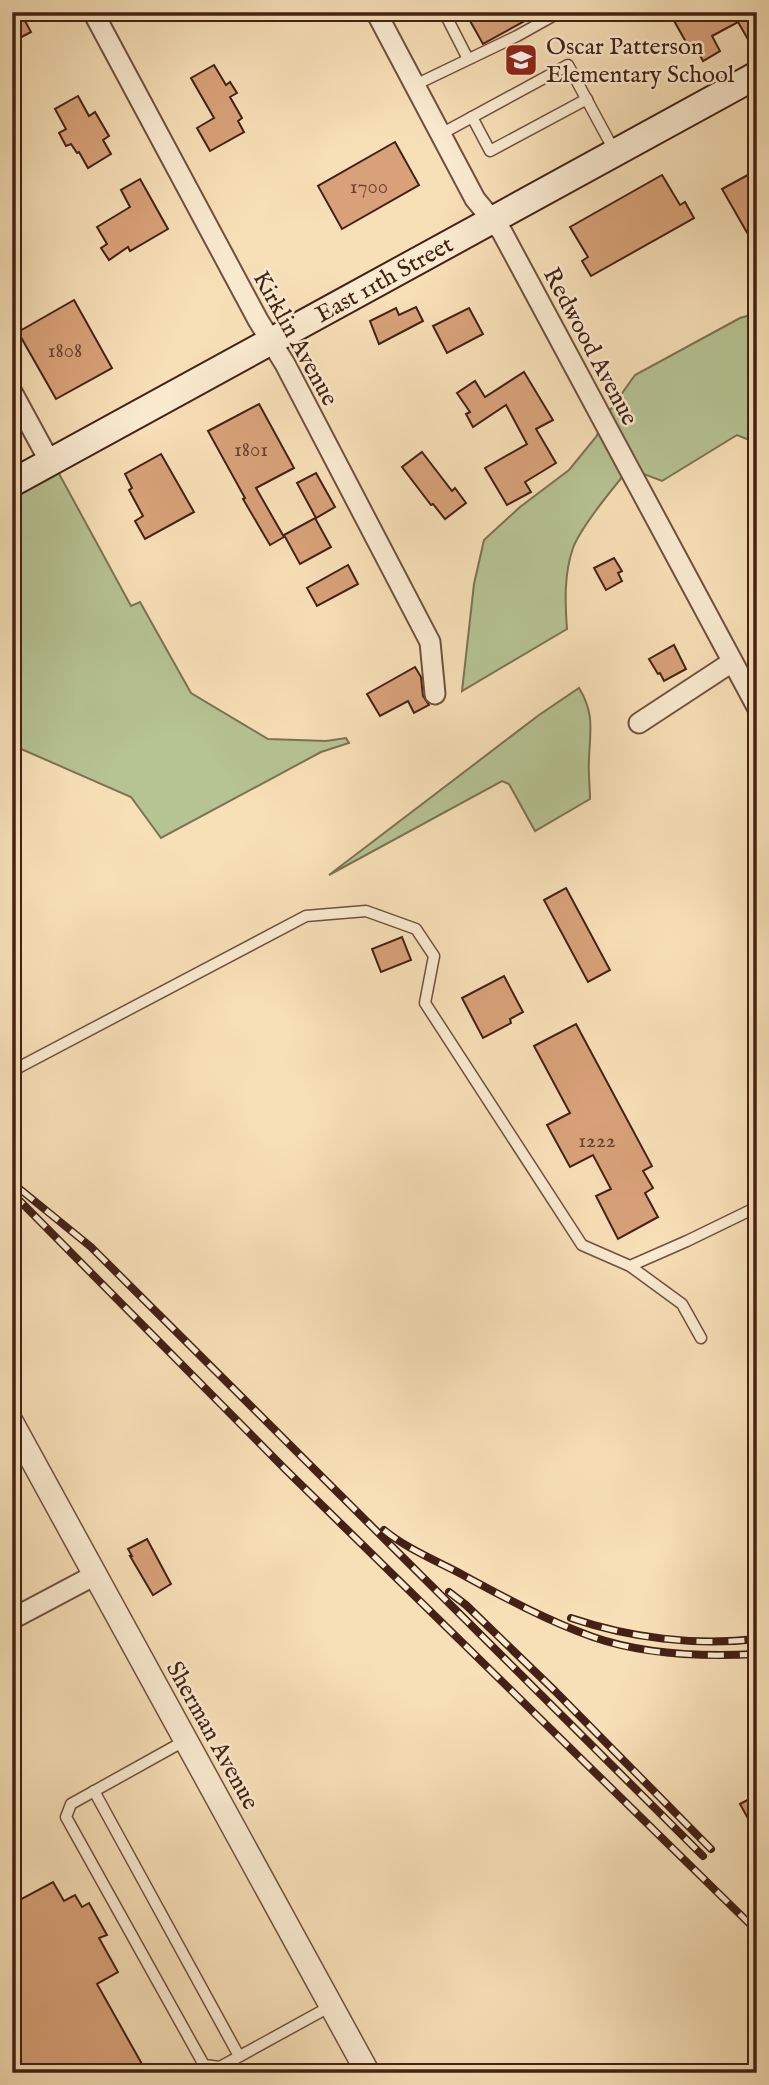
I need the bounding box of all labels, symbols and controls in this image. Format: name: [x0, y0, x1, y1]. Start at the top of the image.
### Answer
place label: Oscar Patterson Elementary School: [546, 32, 735, 91]
school or university icon: Oscar Patterson Elementary School: [502, 41, 540, 79]
house number: 1700: [350, 174, 388, 201]
street label: East 11th Street: [310, 230, 459, 331]
street label: Redwood Avenue: [535, 262, 644, 431]
street label: Kirklin Avenue: [245, 266, 345, 412]
house number: 1808: [48, 338, 82, 365]
house number: 1801: [234, 437, 268, 464]
house number: 1222: [578, 1128, 616, 1155]
street label: Sherman Avenue: [158, 1656, 265, 1815]

